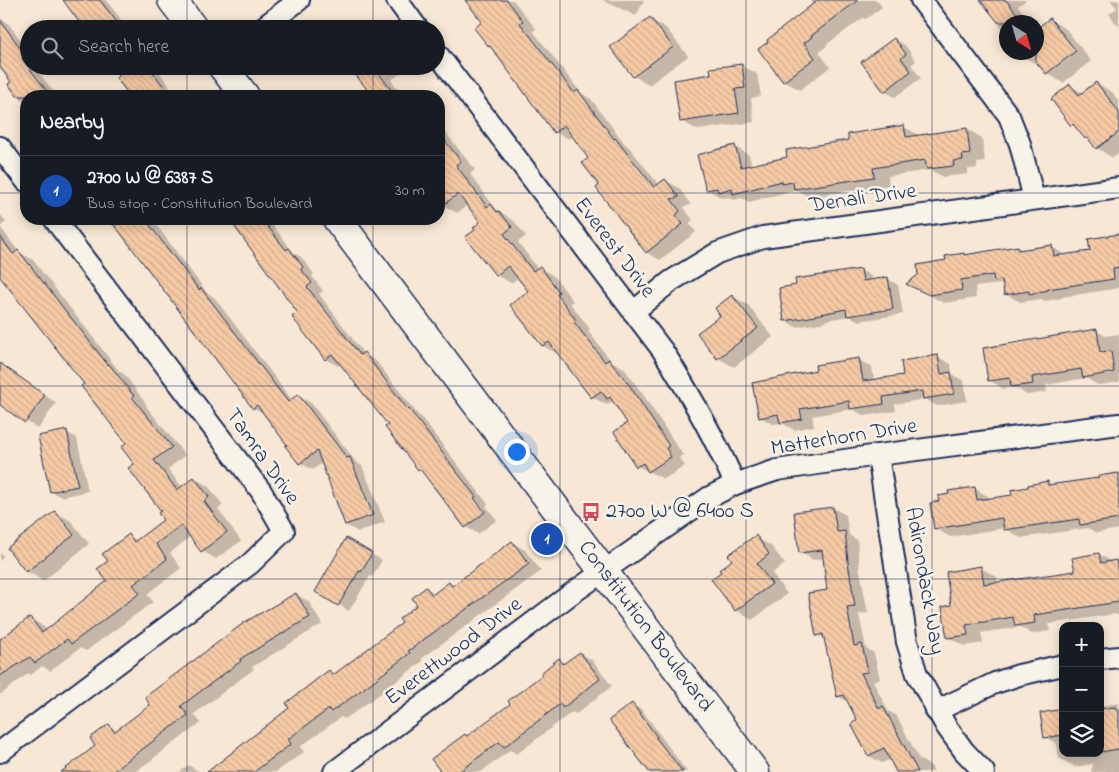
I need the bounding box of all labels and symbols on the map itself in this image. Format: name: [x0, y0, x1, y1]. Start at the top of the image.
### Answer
north arrow: [999, 15, 1044, 60]
street label: Denali Drive: [806, 176, 919, 222]
street label: Everest Drive: [565, 191, 663, 305]
street label: Tamra Drive: [217, 402, 307, 512]
street label: Matterhorn Drive: [769, 411, 920, 465]
your location: [504, 439, 530, 465]
place label: 2700 W @ 6400 S: [606, 496, 754, 528]
bus stop icon: 2700 W @ 6400 S: [580, 501, 602, 523]
street label: Adirondack Way: [894, 505, 953, 657]
pin: 1: [531, 520, 563, 558]
street label: Constitution Boulevard: [570, 534, 721, 719]
street label: Everettwood Drive: [379, 590, 530, 714]

